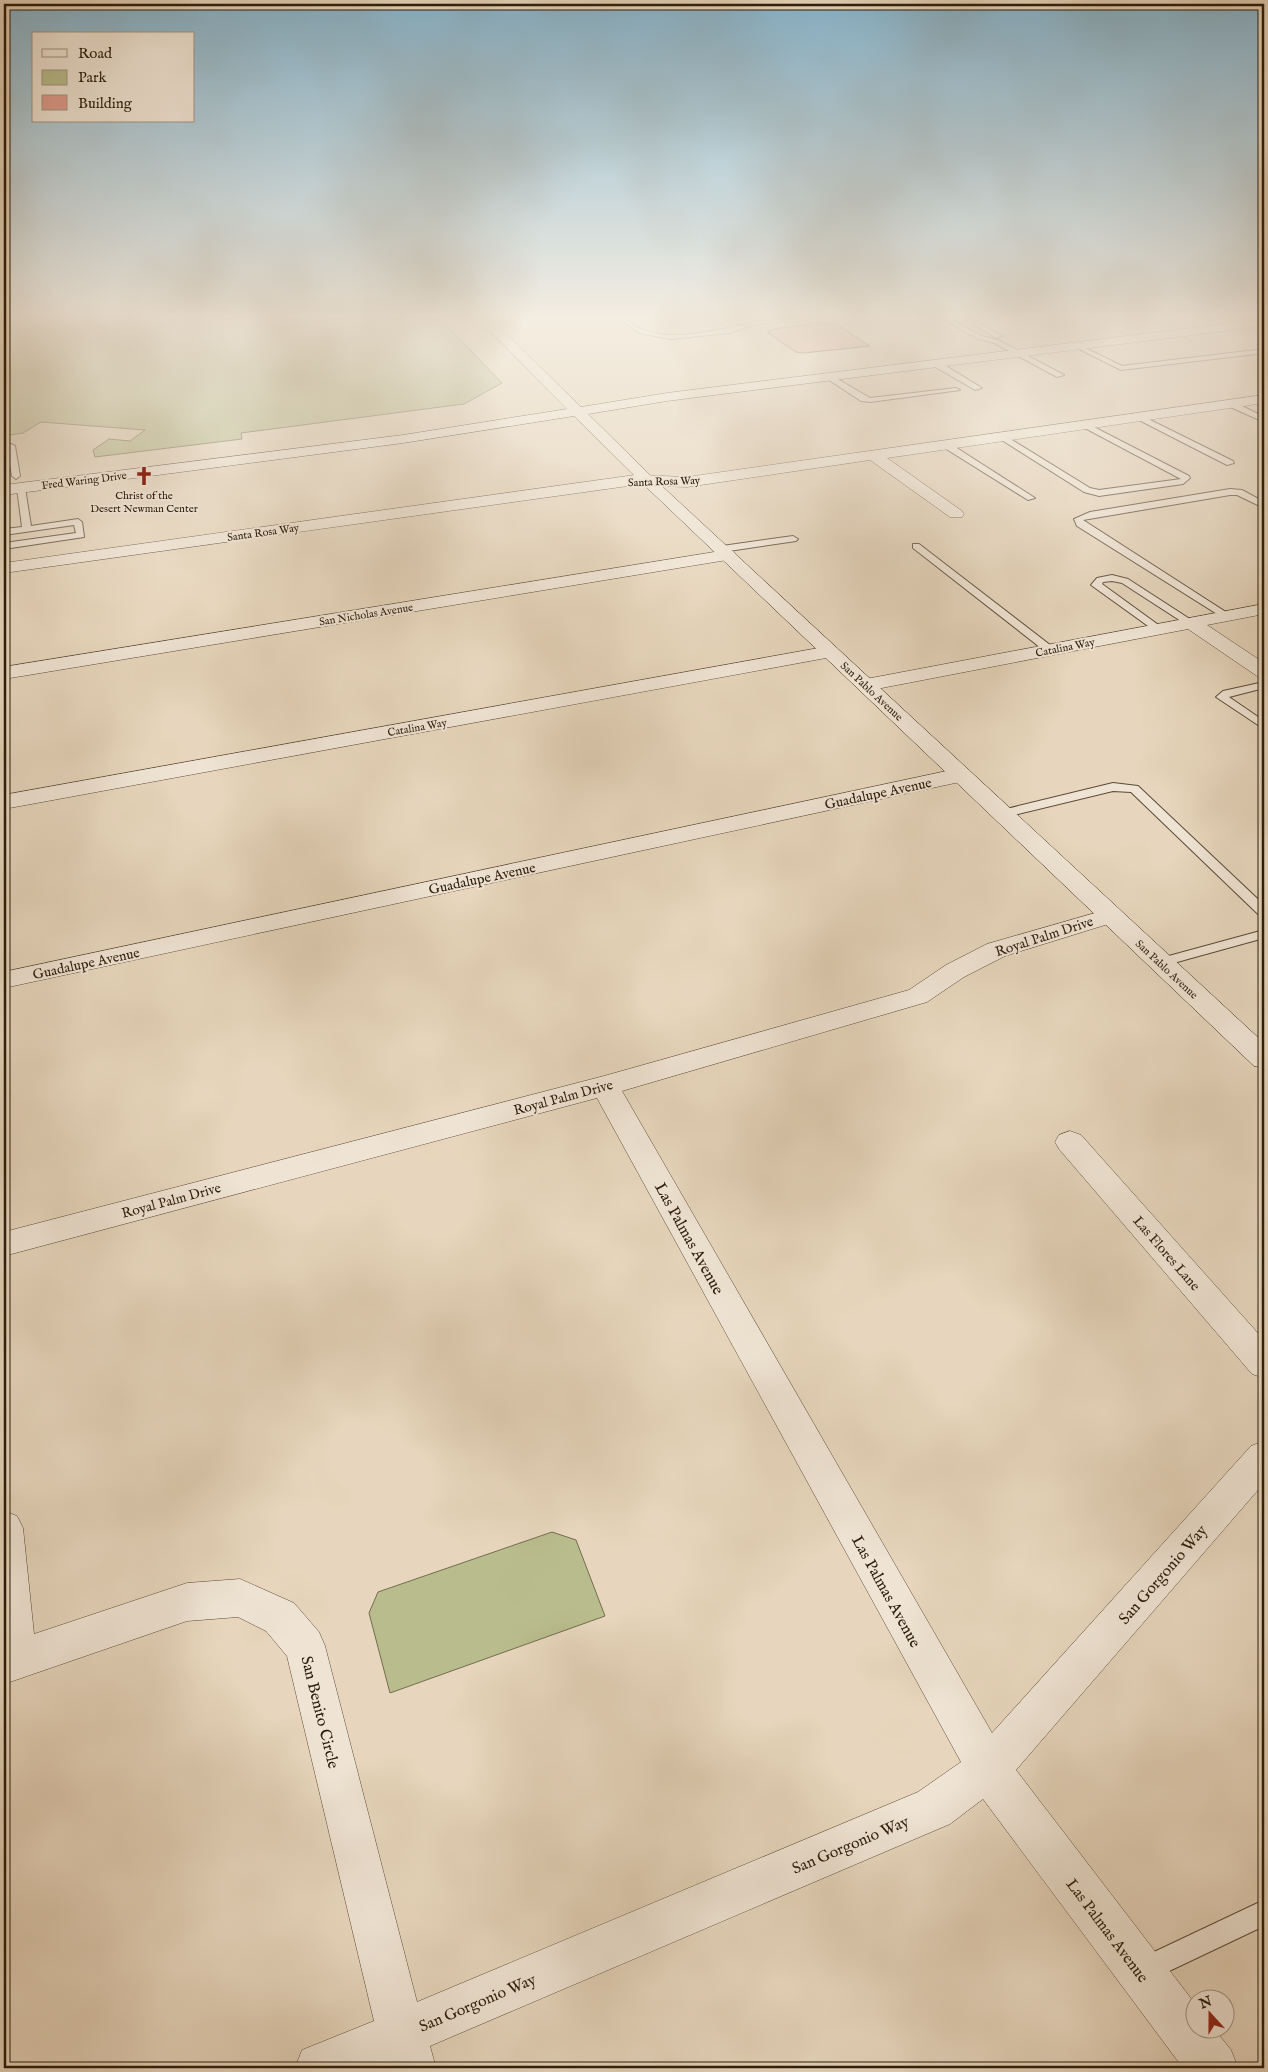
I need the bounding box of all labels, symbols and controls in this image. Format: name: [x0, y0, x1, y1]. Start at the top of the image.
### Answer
legend: [32, 32, 195, 122]
text: Road: [78, 44, 113, 63]
text: Park: [78, 68, 108, 87]
text: Building: [78, 94, 133, 113]
church icon: Christ of the Desert Newman Center: [133, 465, 155, 487]
street label: Fred Waring Drive: [41, 469, 127, 493]
street label: Santa Rosa Way: [628, 474, 701, 490]
place label: Christ of the Desert Newman Center: [90, 489, 198, 516]
street label: Santa Rosa Way: [226, 521, 300, 545]
street label: San Nicholas Avenue: [318, 601, 414, 629]
street label: Catalina Way: [1034, 635, 1097, 661]
street label: San Pablo Avenue: [837, 659, 906, 724]
street label: Catalina Way: [386, 716, 448, 740]
street label: Guadalupe Avenue: [823, 774, 934, 814]
street label: Guadalupe Avenue: [427, 859, 538, 899]
street label: Royal Palm Drive: [993, 912, 1096, 961]
street label: San Pablo Avenue: [1132, 937, 1201, 1002]
street label: Guadalupe Avenue: [31, 944, 142, 984]
street label: Royal Palm Drive: [512, 1076, 615, 1120]
street label: Royal Palm Drive: [120, 1179, 223, 1223]
street label: Las Palmas Avenue: [649, 1179, 727, 1299]
street label: Las Flores Lane: [1129, 1212, 1204, 1295]
street label: San Gorgonio Way: [1115, 1521, 1212, 1629]
street label: Las Palmas Avenue: [846, 1532, 924, 1652]
street label: San Benito Circle: [295, 1654, 343, 1771]
street label: San Gorgonio Way: [789, 1812, 912, 1880]
street label: Las Palmas Avenue: [1061, 1875, 1152, 1987]
street label: San Gorgonio Way: [416, 1970, 539, 2038]
north arrow: [1186, 1990, 1236, 2040]
text: N: [1196, 1992, 1215, 2014]

